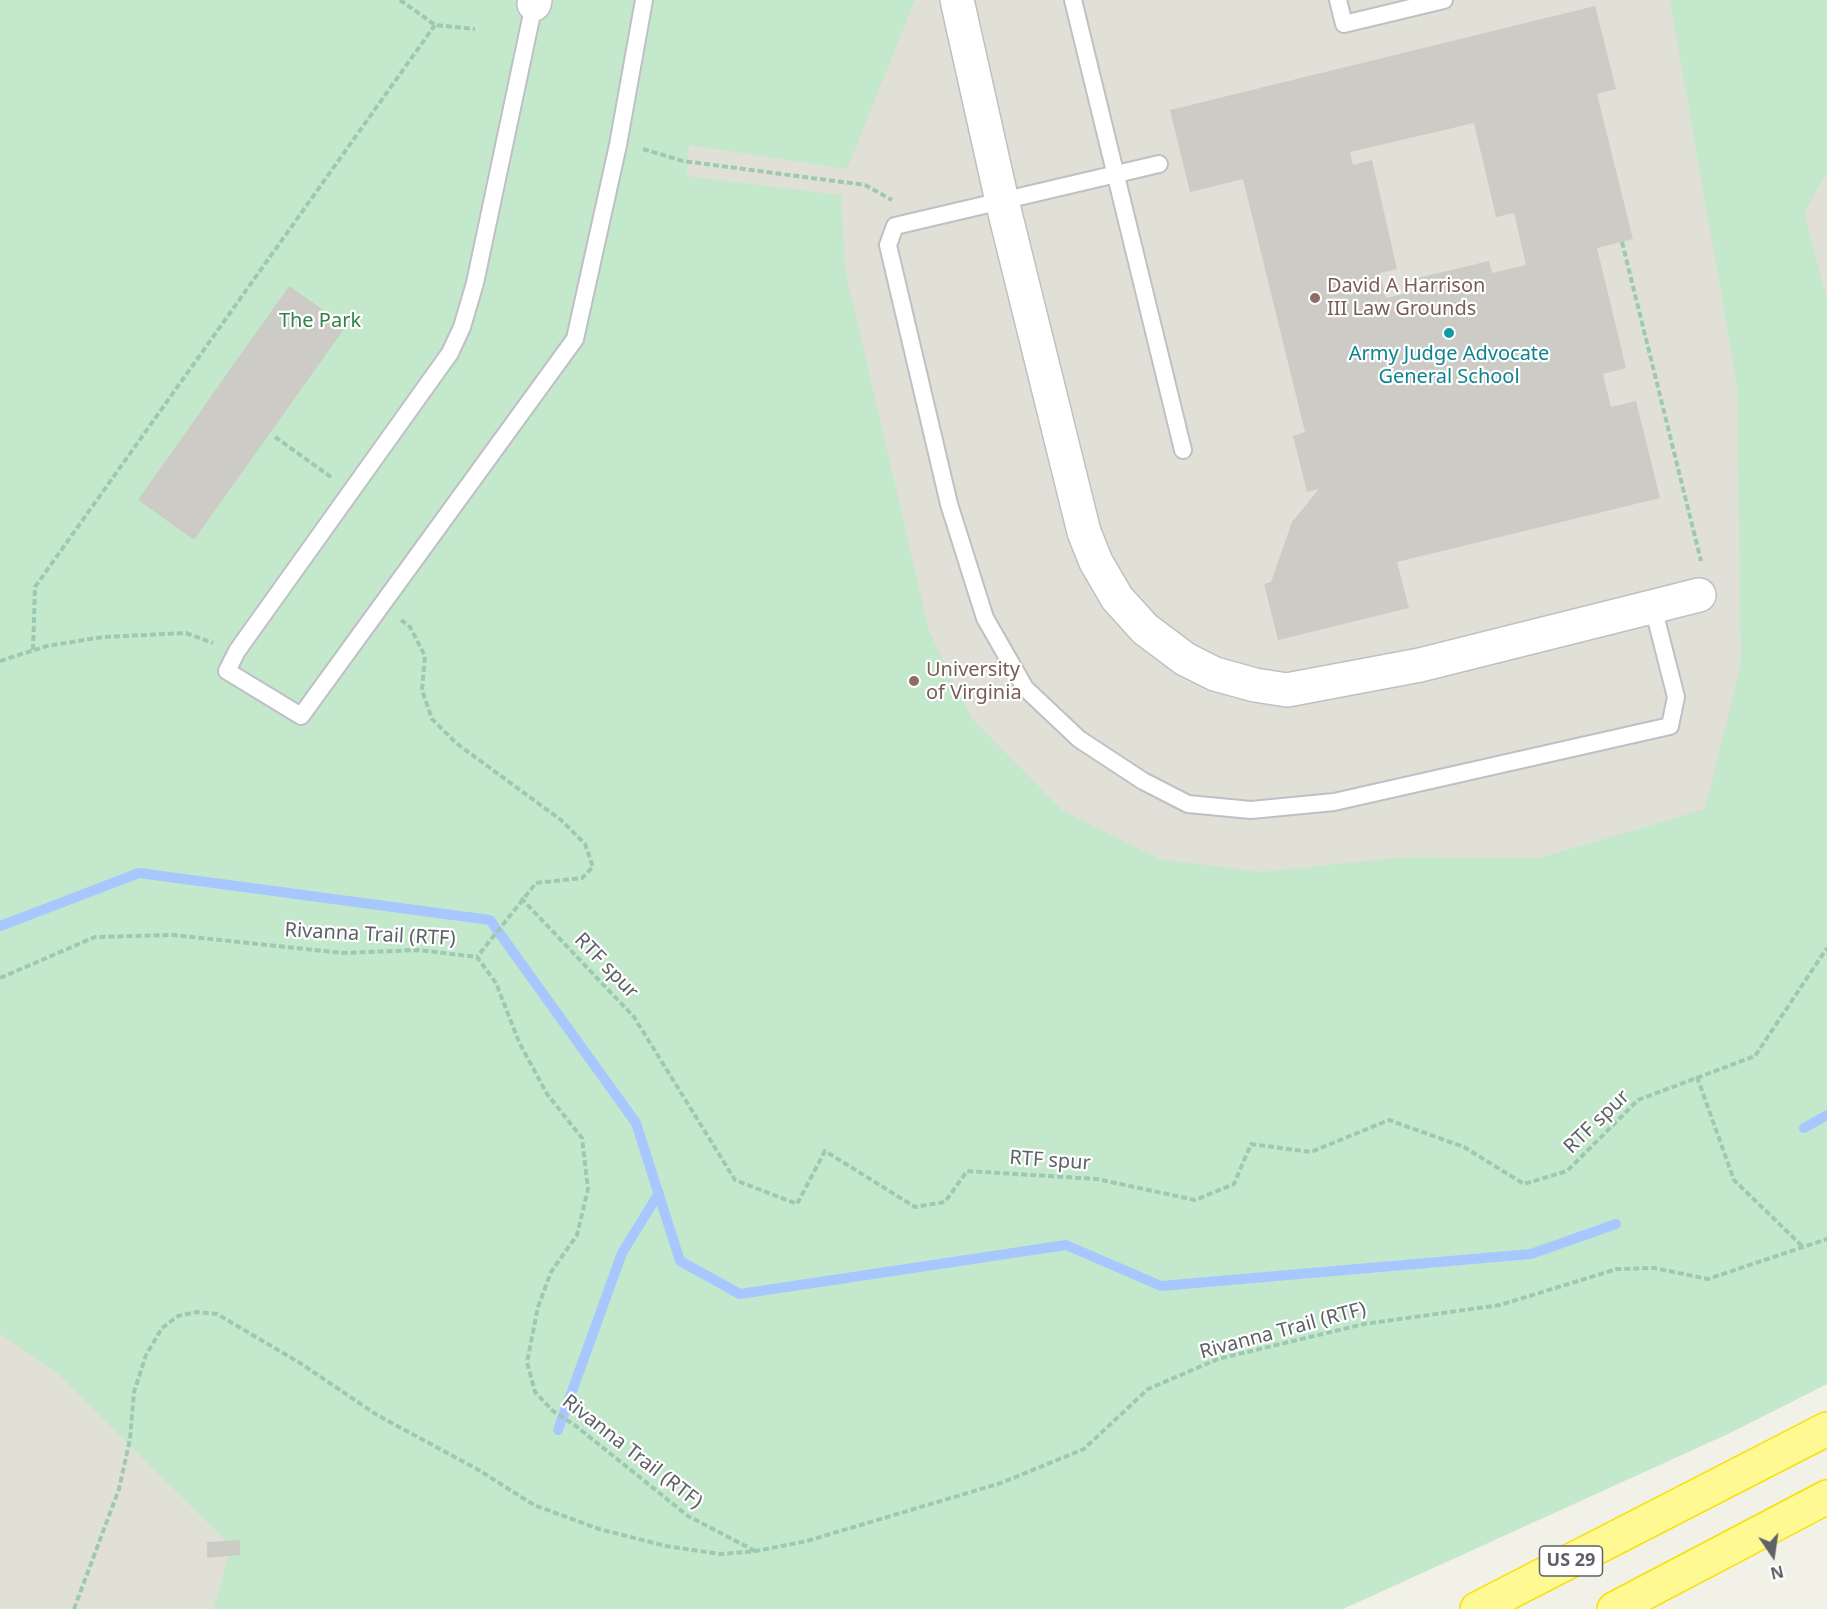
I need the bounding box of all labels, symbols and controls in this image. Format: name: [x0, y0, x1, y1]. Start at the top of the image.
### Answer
place label: David A Harrison III Law Grounds: [1327, 274, 1485, 321]
marker: David A Harrison III Law Grounds: [1308, 291, 1322, 305]
park label: The Park: [279, 309, 361, 333]
marker: Army Judge Advocate General School: [1442, 326, 1456, 340]
place label: Army Judge Advocate General School: [1349, 342, 1549, 389]
place label: University of Virginia: [926, 658, 1022, 705]
marker: University of Virginia: [907, 674, 921, 688]
street label: Rivanna Trail (RTF): [284, 919, 456, 951]
street label: RTF spur: [569, 928, 643, 1004]
street label: RTF spur: [1559, 1085, 1635, 1159]
street label: RTF spur: [1008, 1146, 1092, 1176]
street label: Rivanna Trail (RTF): [1197, 1297, 1369, 1365]
street label: Rivanna Trail (RTF): [557, 1390, 707, 1514]
north arrow: [1743, 1525, 1803, 1585]
road number: US 29: [1540, 1546, 1602, 1576]
text: N: [1768, 1560, 1786, 1585]

